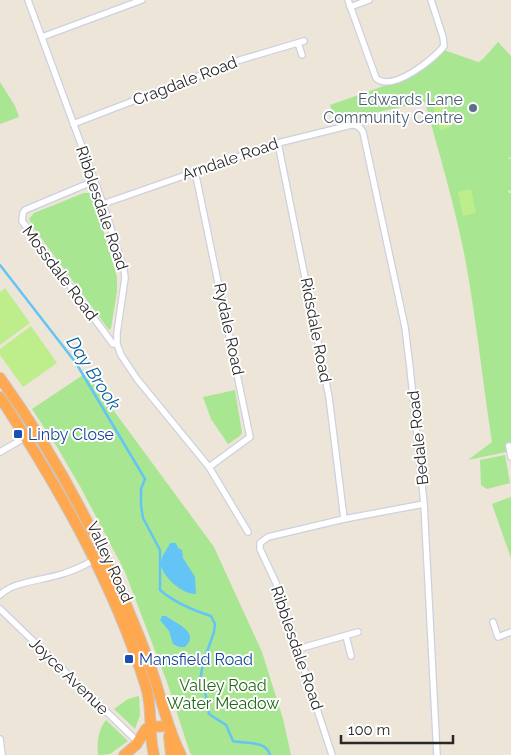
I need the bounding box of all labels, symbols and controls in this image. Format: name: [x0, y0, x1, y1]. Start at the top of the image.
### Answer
street label: Cragdale Road: [130, 52, 240, 110]
place label: Edwards Lane Community Centre: [323, 90, 463, 127]
marker: Edwards Lane Community Centre: [467, 102, 479, 114]
street label: Arndale Road: [179, 134, 281, 184]
street label: Ribblesdale Road: [72, 143, 132, 273]
street label: Mossdale Road: [18, 222, 102, 324]
street label: Ridsdale Road: [297, 276, 335, 384]
street label: Rydale Road: [210, 281, 248, 377]
water label: Day Brook: [62, 332, 126, 414]
street label: Bedale Road: [404, 390, 432, 486]
place label: Linby Close: [28, 425, 114, 444]
marker: Linby Close: [12, 428, 24, 440]
street label: Valley Road: [83, 518, 137, 606]
street label: Ribblesdale Road: [267, 583, 327, 713]
street label: Joyce Avenue: [25, 633, 113, 719]
place label: Mansfield Road: [139, 650, 253, 669]
marker: Mansfield Road: [123, 653, 135, 665]
park label: Valley Road Water Meadow: [167, 676, 279, 713]
scale bar: [341, 712, 454, 744]
text: 100 m: [348, 721, 390, 739]

